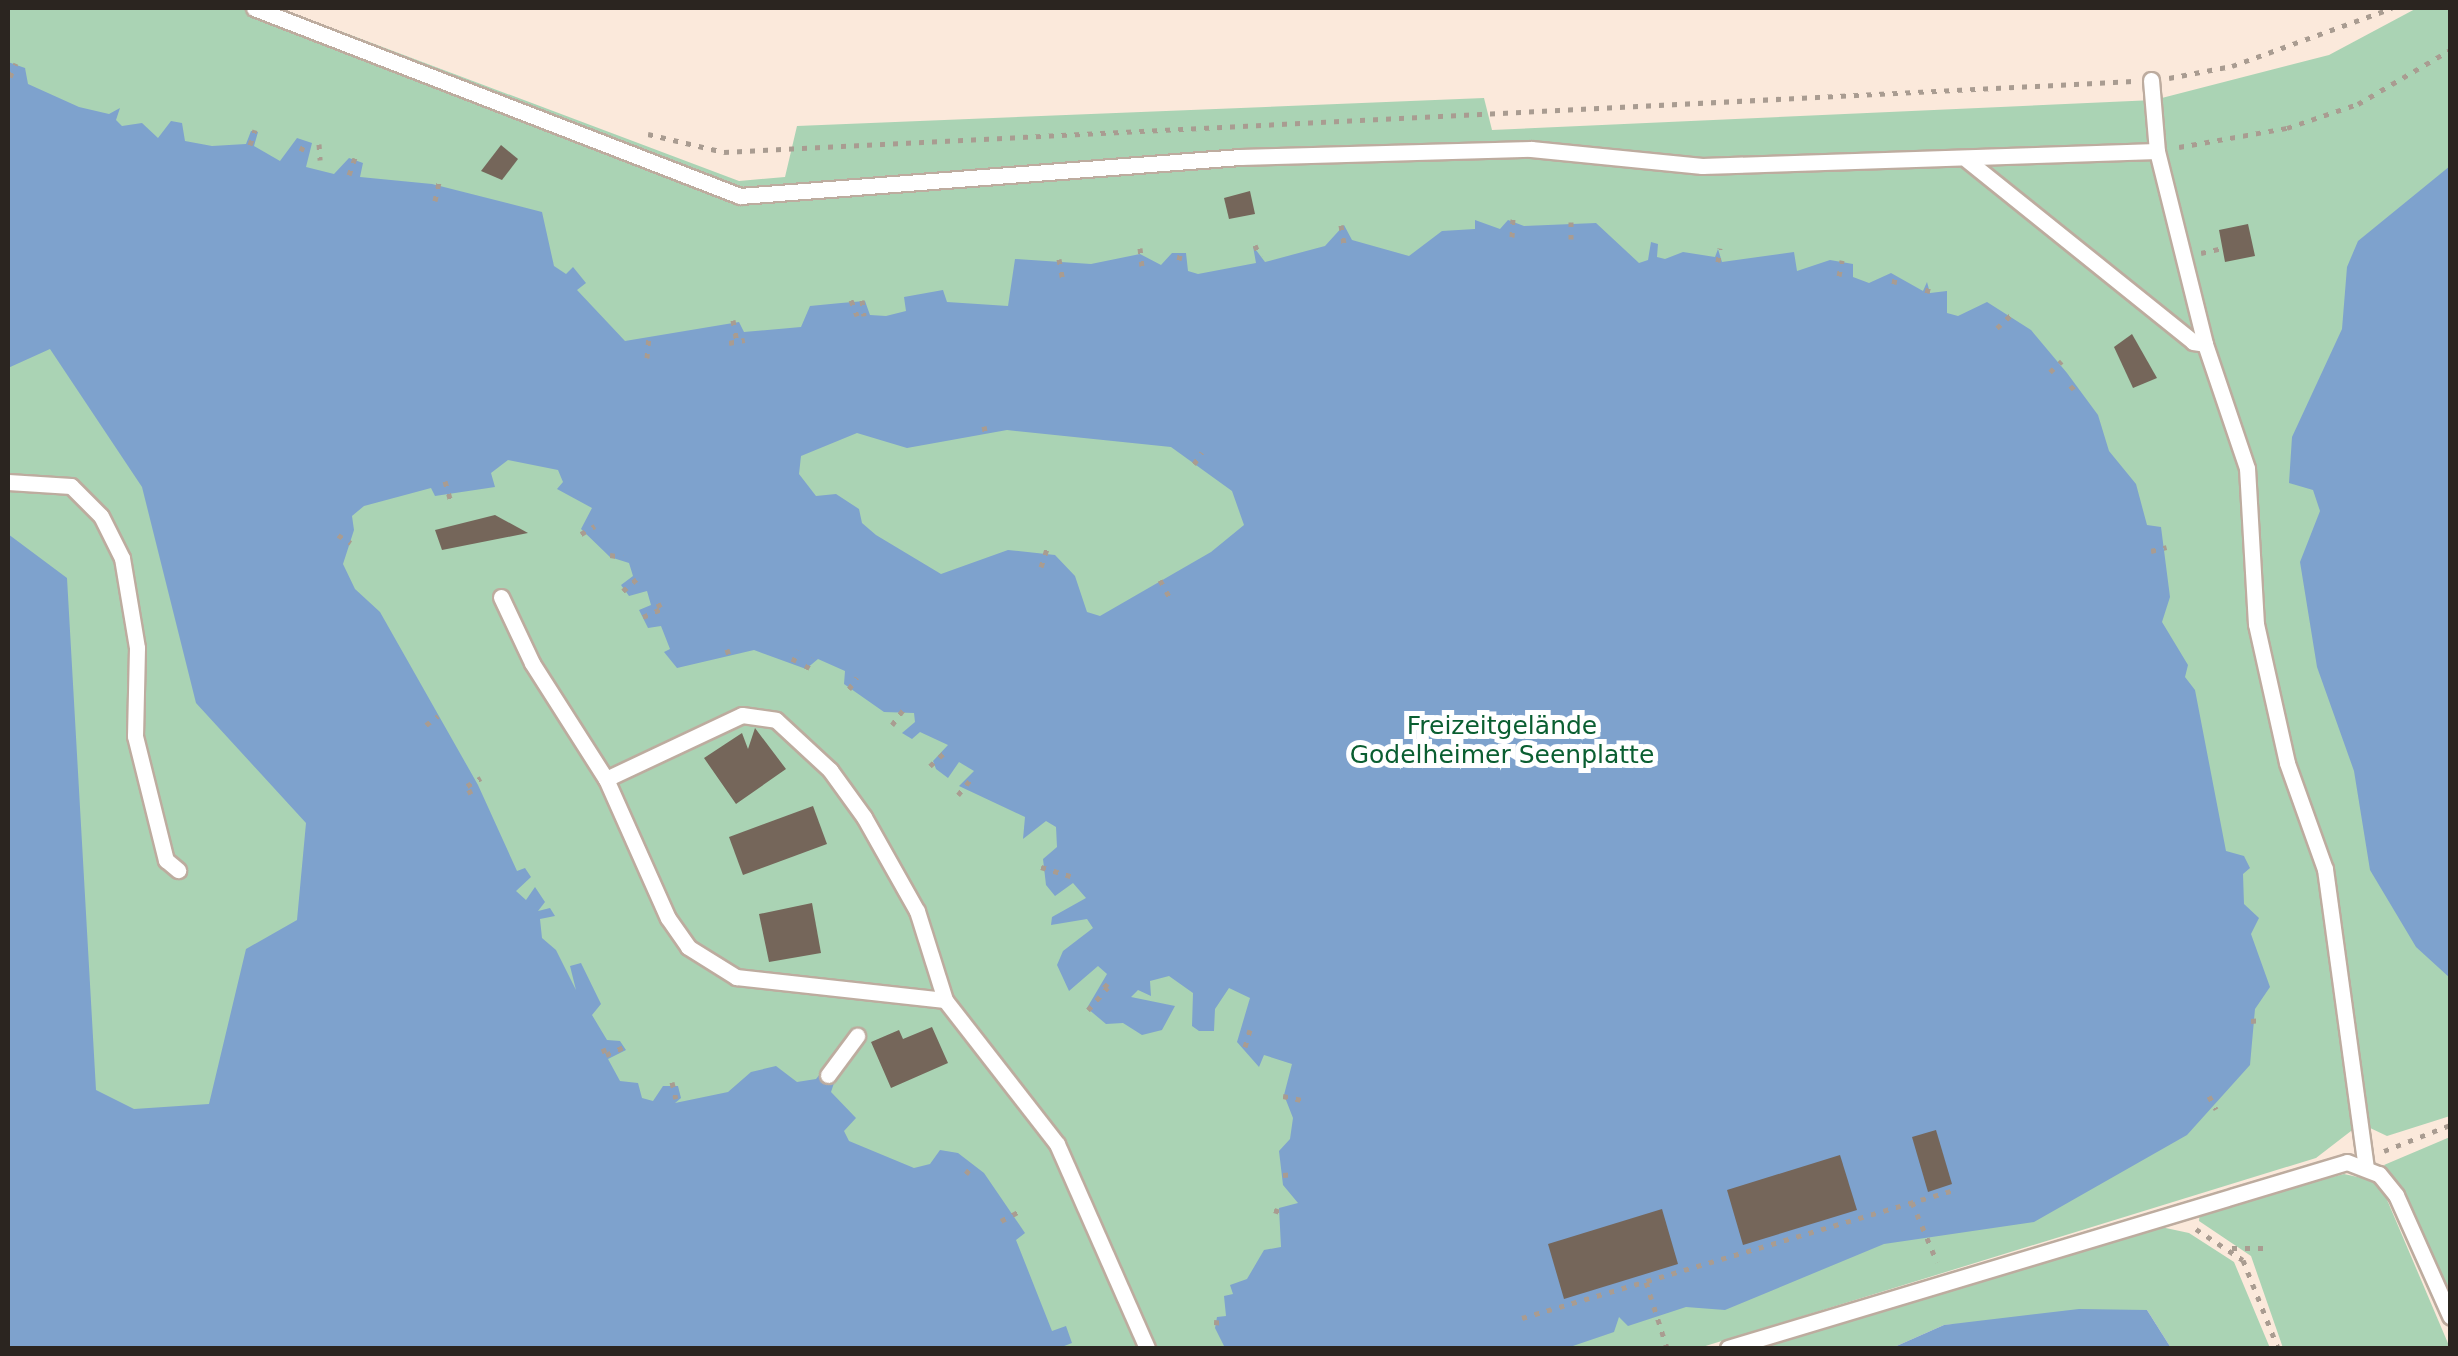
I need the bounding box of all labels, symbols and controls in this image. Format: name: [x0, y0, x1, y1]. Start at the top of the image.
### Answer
park label: Freizeitgelände Godelheimer Seenplatte: [1350, 712, 1654, 771]

